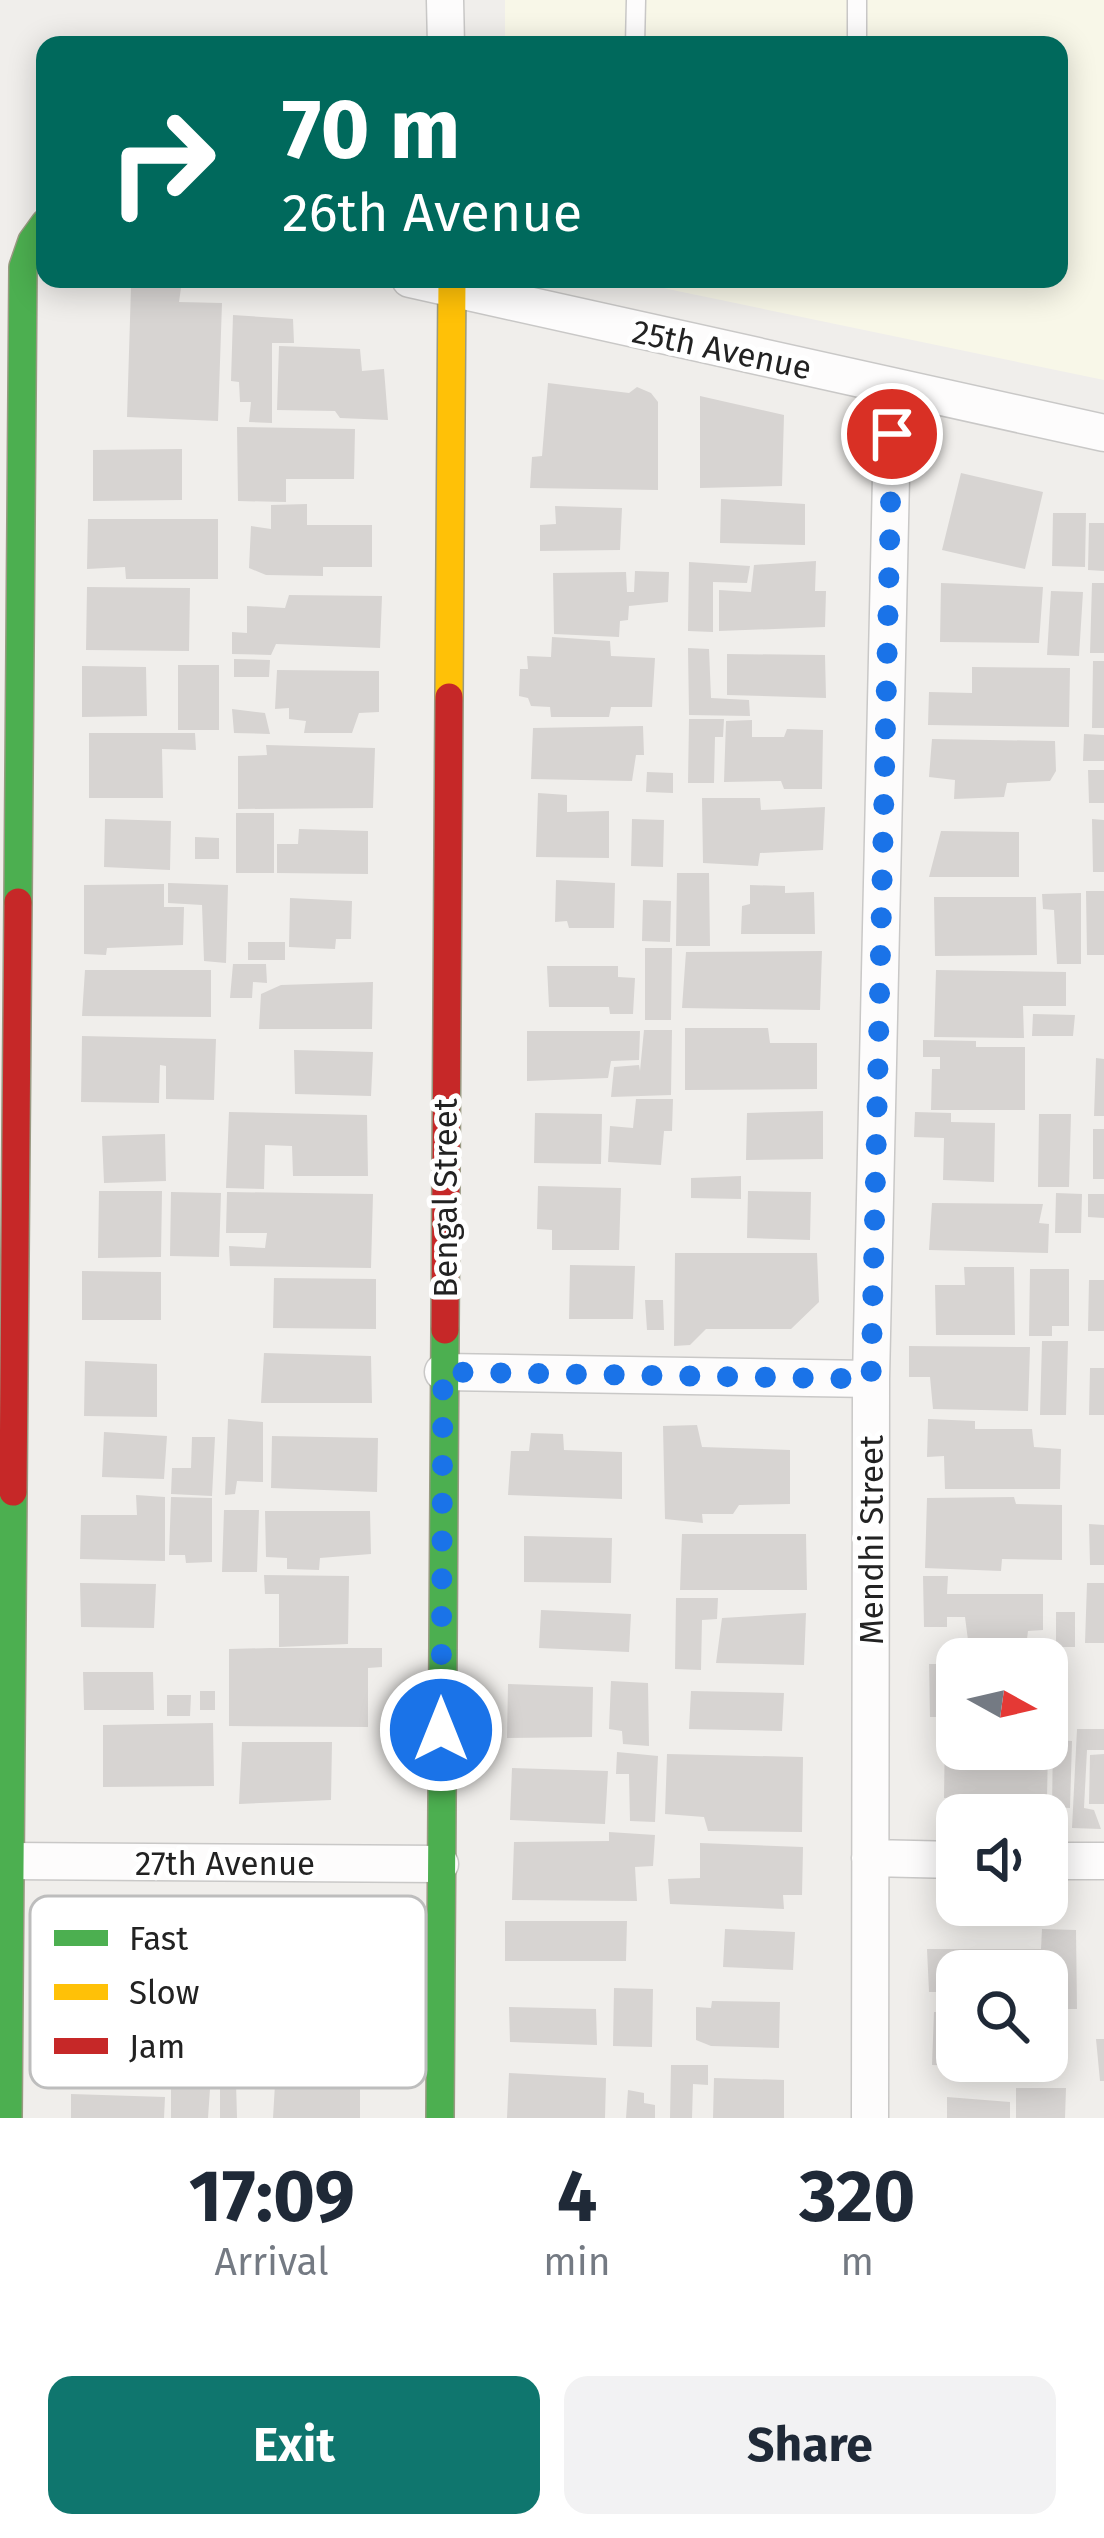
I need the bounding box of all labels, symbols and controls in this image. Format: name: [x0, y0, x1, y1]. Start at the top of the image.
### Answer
text: 70 m: [282, 79, 460, 180]
icon: right: [84, 84, 240, 240]
text: 26th Avenue: [282, 181, 582, 245]
street label: 25th Avenue: [629, 311, 815, 388]
pin: [841, 383, 943, 485]
icon: arrive: [859, 401, 925, 467]
street label: Bengal Street: [426, 1098, 466, 1298]
street label: Mendhi Street: [852, 1435, 892, 1645]
north arrow: [936, 1638, 1068, 1770]
map controls: [936, 1638, 1068, 2082]
position arrow: [378, 1667, 504, 1793]
button: sound: [936, 1794, 1068, 1926]
street label: 27th Avenue: [135, 1844, 315, 1884]
legend: [30, 1896, 426, 2088]
text: Fast: [129, 1919, 188, 1959]
button: search: [936, 1950, 1068, 2082]
text: Slow: [129, 1973, 199, 2013]
text: Jam: [129, 2027, 185, 2067]
text: 17:09: [189, 2154, 355, 2240]
text: 4: [557, 2154, 597, 2240]
text: 320: [799, 2154, 915, 2240]
text: Arrival: [215, 2239, 329, 2285]
text: min: [543, 2239, 611, 2285]
text: m: [841, 2239, 874, 2285]
button: Exit: [48, 2376, 540, 2514]
button: Share: [564, 2376, 1056, 2514]

